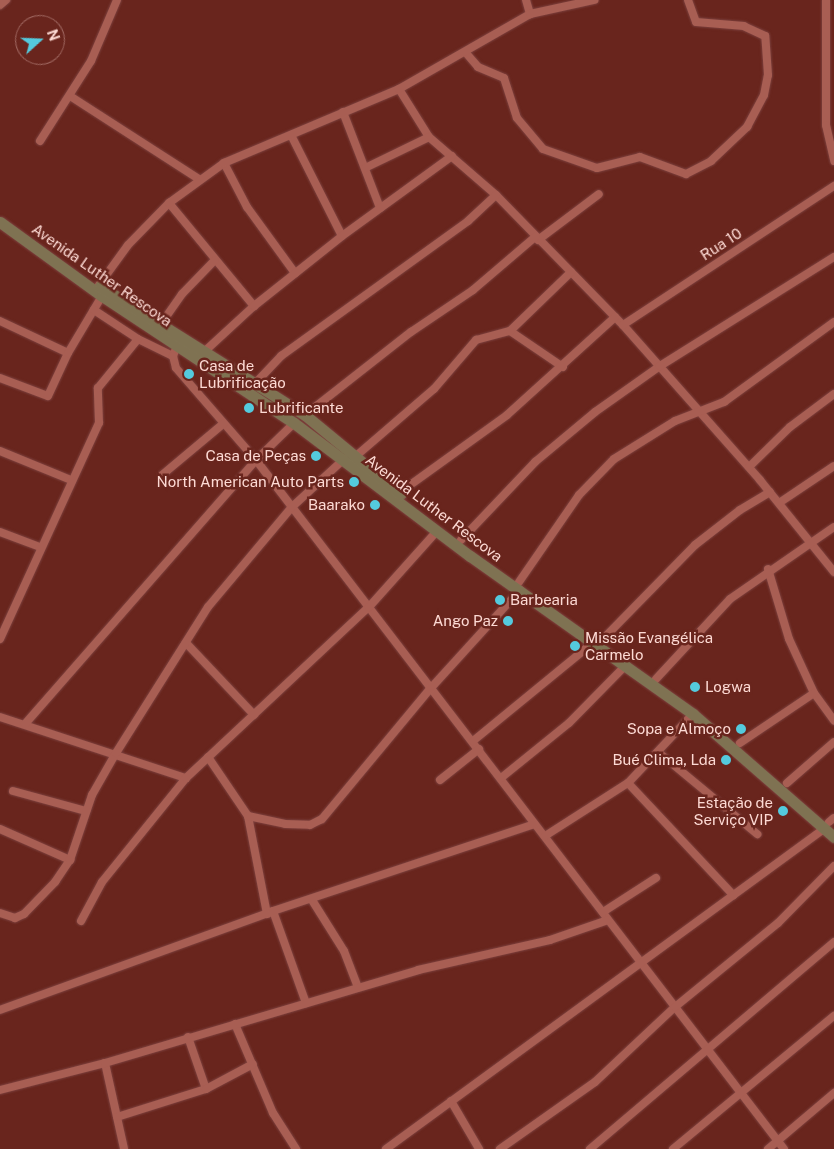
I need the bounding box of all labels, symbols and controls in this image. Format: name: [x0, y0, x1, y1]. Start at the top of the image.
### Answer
north arrow: [15, 15, 65, 65]
text: N: [44, 27, 63, 43]
street label: Avenida Luther Rescova: [28, 220, 176, 330]
street label: Rua 10: [697, 224, 745, 264]
place label: Casa de Lubrificação: [199, 356, 286, 391]
marker: Casa de Lubrificação: [183, 368, 195, 380]
place label: Lubrificante: [259, 399, 343, 417]
marker: Lubrificante: [243, 402, 255, 414]
place label: Casa de Peças: [205, 447, 306, 465]
marker: Casa de Peças: [310, 450, 322, 462]
street label: Avenida Luther Rescova: [362, 451, 506, 565]
place label: North American Auto Parts: [156, 473, 344, 491]
marker: North American Auto Parts: [348, 476, 360, 488]
place label: Baarako: [308, 496, 365, 514]
marker: Baarako: [369, 499, 381, 511]
place label: Barbearia: [510, 591, 578, 609]
marker: Barbearia: [494, 594, 506, 606]
place label: Ango Paz: [433, 612, 498, 630]
marker: Ango Paz: [502, 615, 514, 627]
place label: Missão Evangélica Carmelo: [585, 628, 713, 663]
marker: Missão Evangélica Carmelo: [569, 640, 581, 652]
place label: Logwa: [705, 678, 751, 696]
marker: Logwa: [689, 681, 701, 693]
place label: Sopa e Almoço: [626, 720, 731, 738]
marker: Sopa e Almoço: [735, 723, 747, 735]
place label: Bué Clima, Lda: [612, 751, 716, 769]
marker: Bué Clima, Lda: [720, 754, 732, 766]
place label: Estação de Serviço VIP: [693, 793, 773, 828]
marker: Estação de Serviço VIP: [777, 805, 789, 817]

